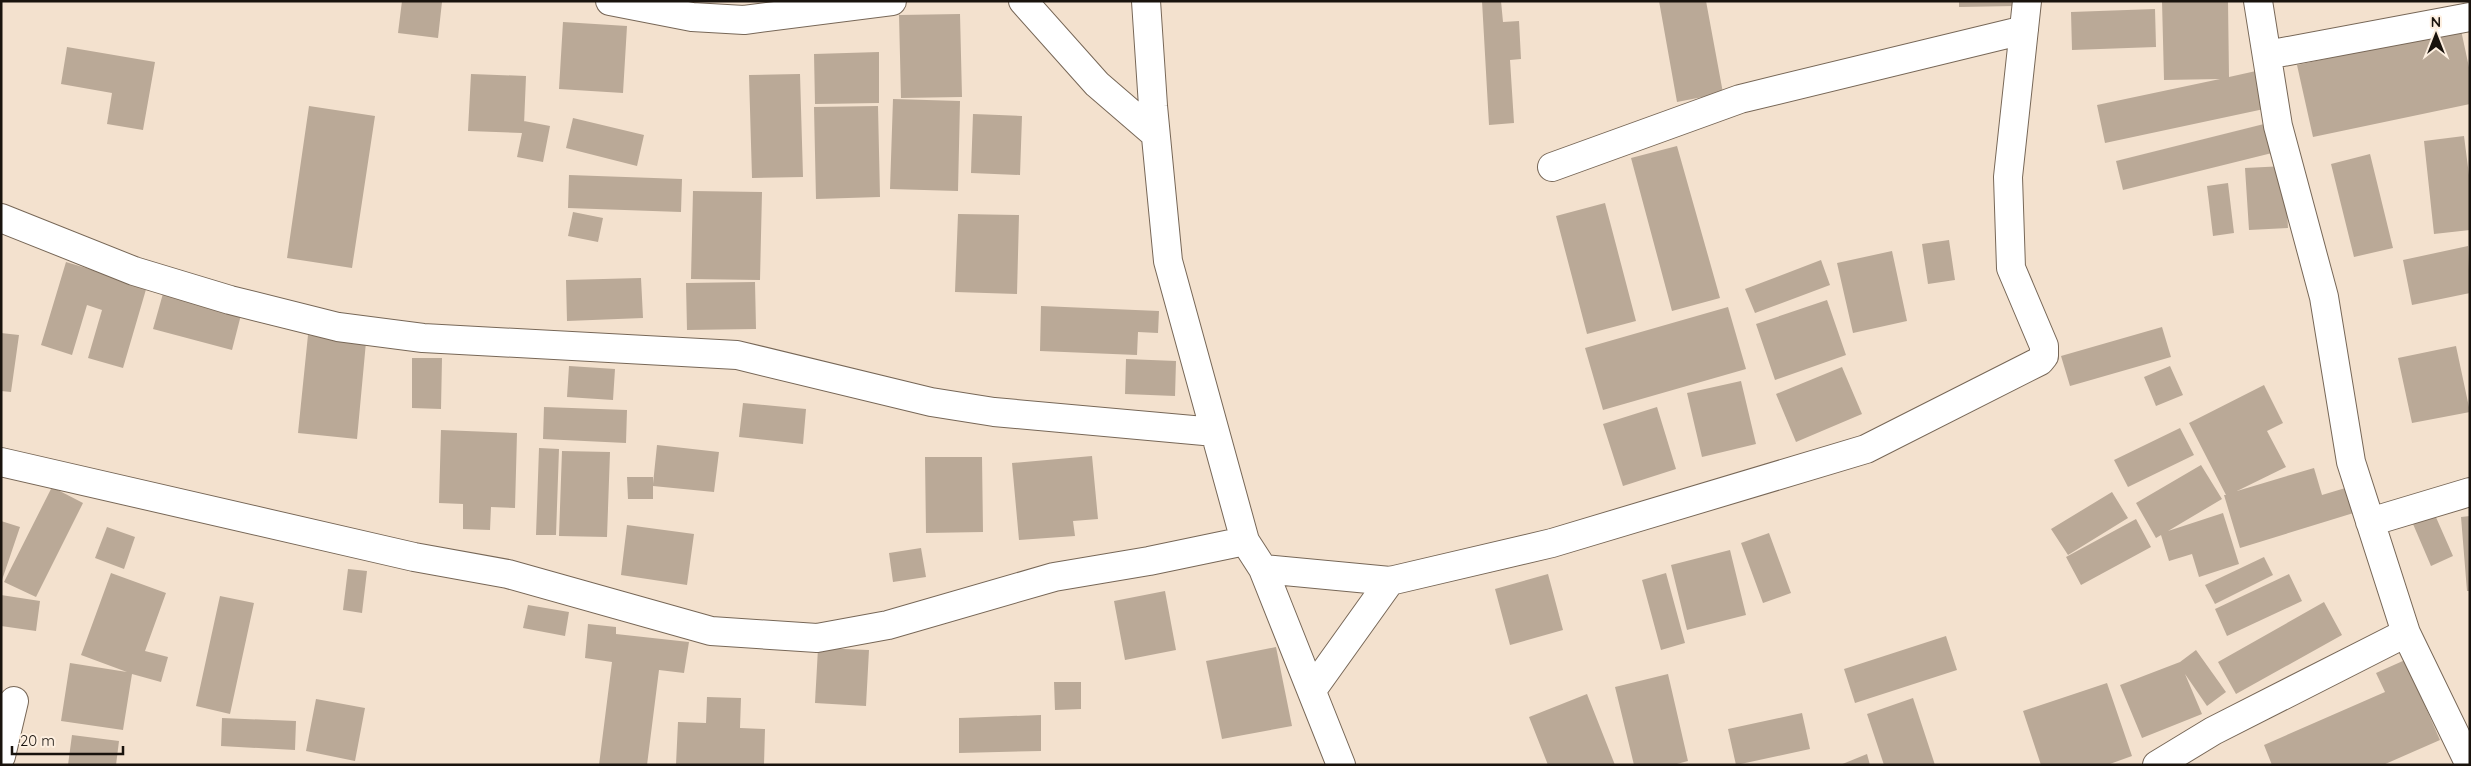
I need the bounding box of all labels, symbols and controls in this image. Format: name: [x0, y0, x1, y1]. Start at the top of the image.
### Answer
north arrow: [2411, 10, 2461, 60]
text: N: [2431, 13, 2441, 31]
scale bar: [12, 724, 124, 756]
text: 20 m: [20, 731, 55, 750]

